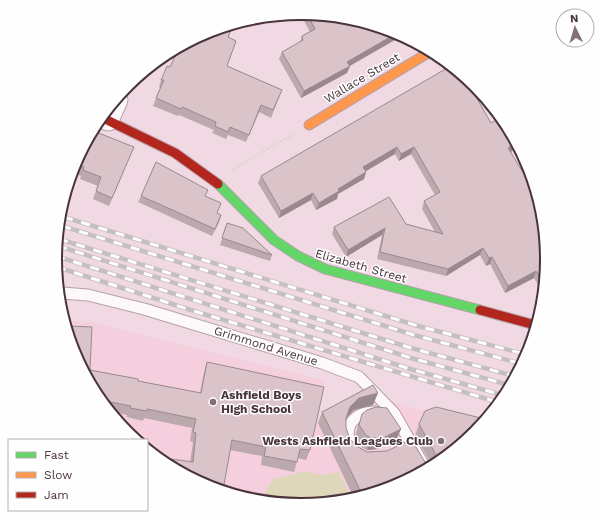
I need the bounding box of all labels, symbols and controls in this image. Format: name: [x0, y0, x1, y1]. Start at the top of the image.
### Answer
north arrow: [555, 8, 595, 48]
text: N: [570, 12, 579, 25]
street label: Wallace Street: [322, 50, 402, 106]
street label: Elizabeth Street: [314, 246, 408, 286]
street label: Grimmond Avenue: [212, 324, 320, 368]
place label: Ashfield Boys High School: [221, 388, 302, 416]
marker: Ashfield Boys High School: [208, 397, 218, 407]
place label: Wests Ashfield Leagues Club: [262, 434, 433, 448]
marker: Wests Ashfield Leagues Club: [436, 436, 446, 446]
legend: [8, 439, 148, 511]
text: Fast: [44, 448, 69, 462]
text: Slow: [44, 468, 72, 482]
text: Jam: [44, 488, 69, 502]

